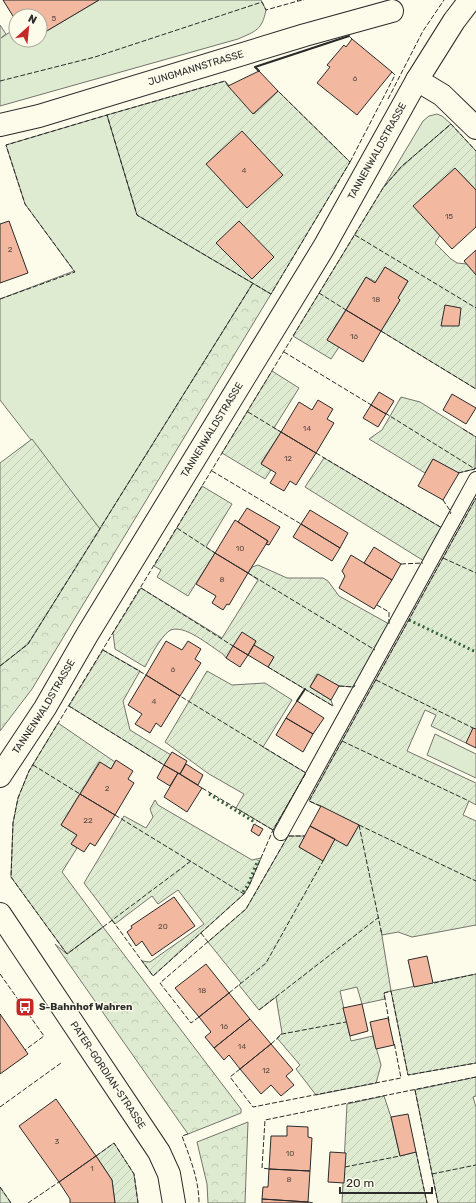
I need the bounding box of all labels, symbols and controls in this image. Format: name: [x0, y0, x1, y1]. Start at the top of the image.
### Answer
north arrow: [8, 8, 48, 48]
text: N: [26, 12, 39, 27]
house number: 5: [52, 14, 57, 23]
street label: JUNGMANNSTRASSE: [147, 48, 245, 88]
house number: 6: [353, 74, 358, 83]
street label: TANNENWALDSTRASSE: [345, 101, 409, 202]
house number: 4: [242, 166, 247, 175]
house number: 15: [445, 212, 453, 221]
house number: 2: [8, 245, 13, 254]
house number: 18: [372, 295, 380, 304]
house number: 16: [350, 332, 358, 341]
street label: TANNENWALDSTRASSE: [179, 380, 246, 480]
house number: 14: [303, 424, 311, 433]
house number: 12: [284, 454, 292, 463]
house number: 10: [236, 544, 244, 553]
house number: 8: [219, 575, 225, 584]
street label: TANNENWALDSTRASSE: [10, 657, 78, 757]
house number: 6: [171, 665, 176, 674]
house number: 4: [152, 697, 157, 706]
house number: 2: [105, 784, 110, 793]
house number: 22: [83, 816, 93, 825]
house number: 20: [158, 922, 168, 931]
house number: 18: [198, 986, 206, 995]
bus stop icon: S-Bahnhof Wahren: [14, 996, 36, 1018]
place label: S-Bahnhof Wahren: [39, 1001, 132, 1013]
street label: PATER-GORDIAN-STRASSE: [68, 1019, 148, 1131]
house number: 16: [220, 1022, 228, 1031]
house number: 14: [238, 1042, 246, 1051]
house number: 12: [262, 1066, 270, 1075]
house number: 3: [55, 1137, 60, 1146]
house number: 10: [286, 1149, 294, 1158]
house number: 1: [90, 1164, 94, 1173]
scale bar: [340, 1169, 432, 1195]
house number: 8: [286, 1175, 292, 1184]
text: 20 m: [346, 1176, 374, 1190]

